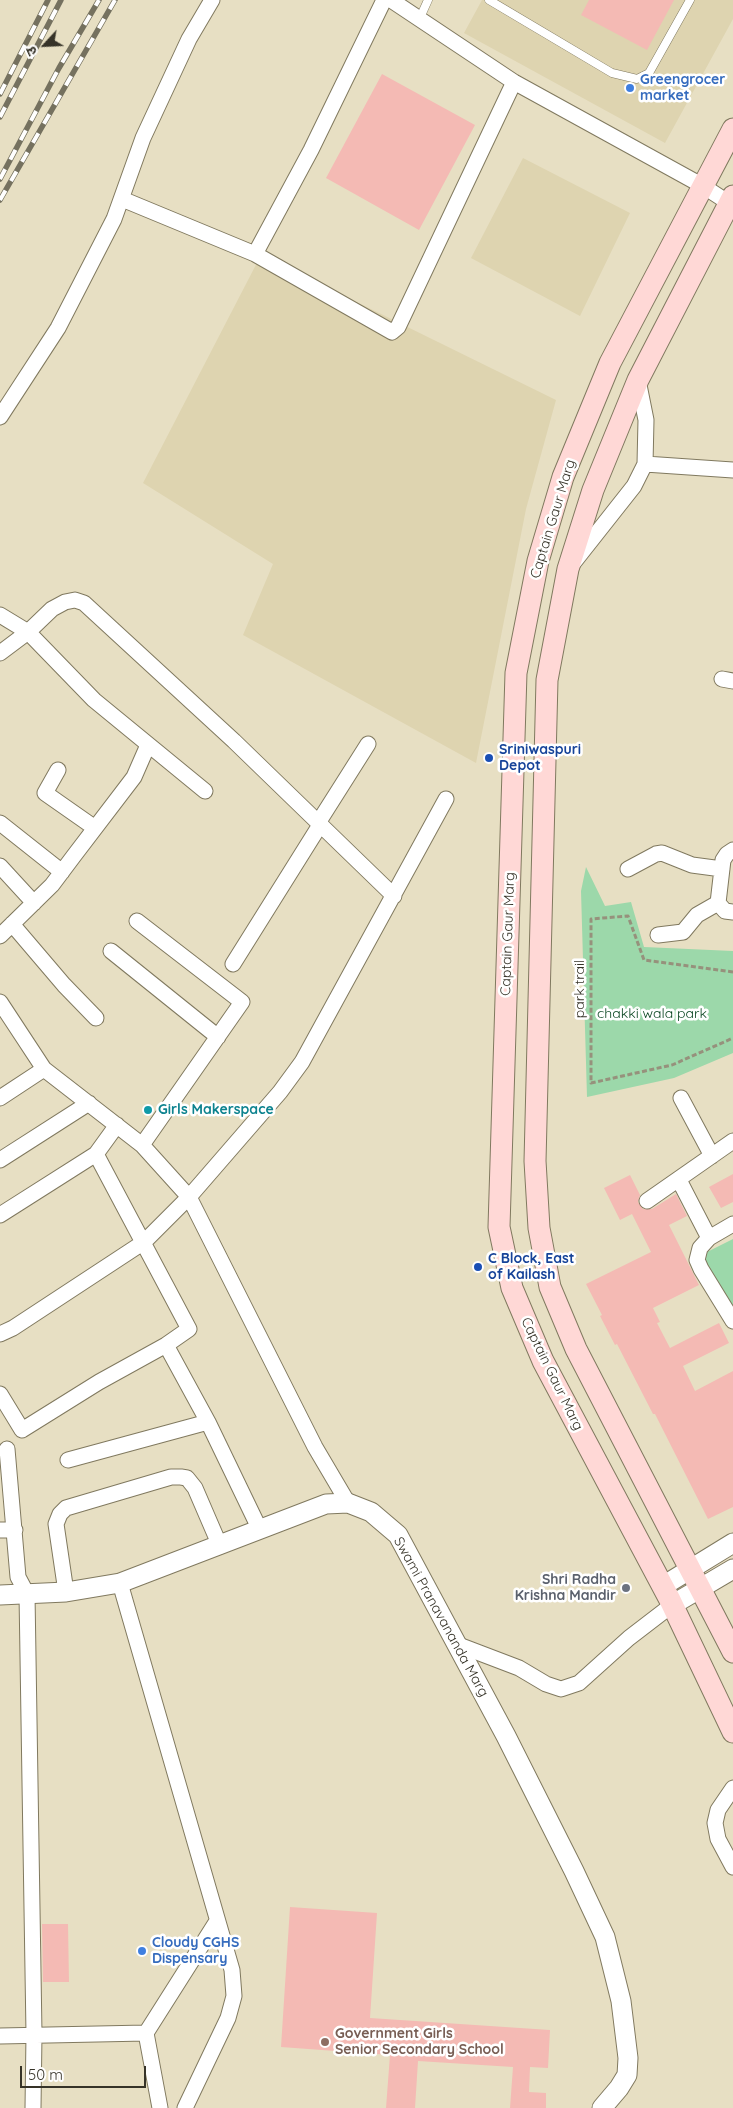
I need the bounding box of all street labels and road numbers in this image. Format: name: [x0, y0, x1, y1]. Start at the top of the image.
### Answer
street label: Captain Gaur Marg: [527, 457, 579, 581]
street label: Captain Gaur Marg: [497, 872, 519, 996]
street label: park trail: [572, 960, 588, 1018]
street label: Captain Gaur Marg: [517, 1315, 587, 1433]
street label: Swami Pranavananda Marg: [390, 1534, 492, 1700]

